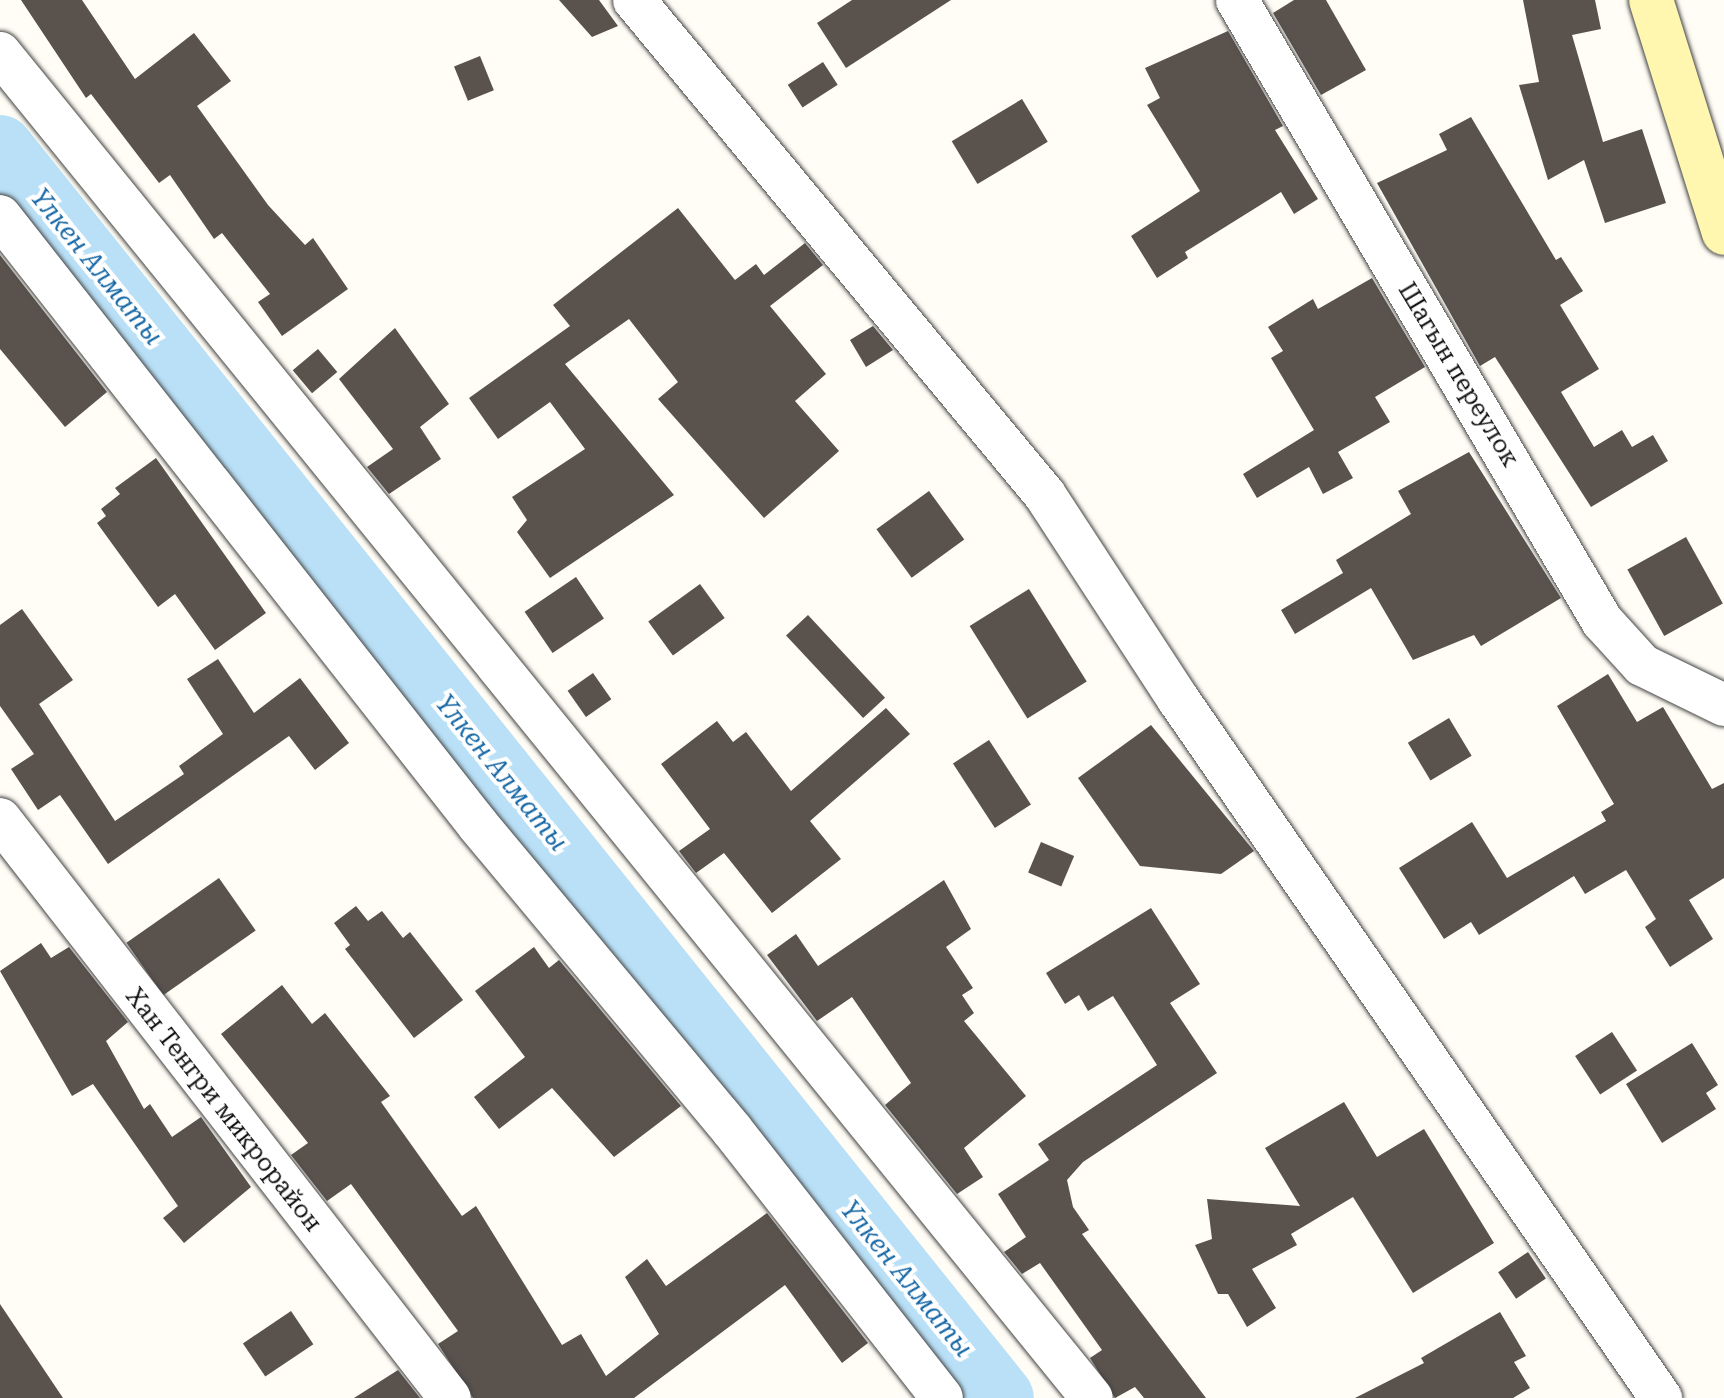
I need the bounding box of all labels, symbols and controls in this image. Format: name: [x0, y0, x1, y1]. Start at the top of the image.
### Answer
water label: Үлкен Алматы: [23, 182, 169, 352]
street label: Шагын переулок: [1392, 278, 1524, 472]
water label: Үлкен Алматы: [428, 688, 574, 858]
street label: Хан Тенгри микрорайон: [119, 983, 327, 1237]
water label: Үлкен Алматы: [833, 1194, 979, 1364]

